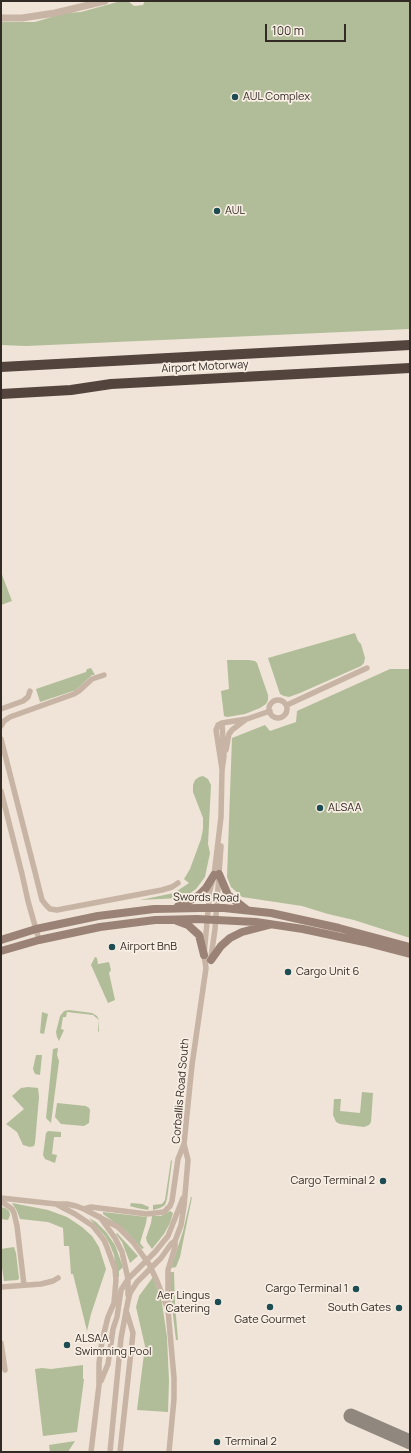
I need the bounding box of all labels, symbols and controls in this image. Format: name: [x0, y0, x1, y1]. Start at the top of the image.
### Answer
scale bar: [267, 16, 348, 42]
text: 100 m: [272, 22, 304, 39]
place label: AUL Complex: [243, 90, 310, 104]
marker: AUL Complex: [230, 92, 240, 102]
place label: AUL: [225, 204, 245, 218]
marker: AUL: [212, 206, 222, 216]
street label: Airport Motorway: [161, 358, 249, 376]
place label: ALSAA: [328, 801, 362, 815]
marker: ALSAA: [315, 803, 325, 813]
street label: Swords Road: [173, 891, 239, 905]
place label: Airport BnB: [120, 940, 177, 954]
marker: Airport BnB: [107, 942, 117, 952]
place label: Cargo Unit 6: [296, 965, 359, 979]
marker: Cargo Unit 6: [283, 967, 293, 977]
street label: Corballis Road South: [170, 1038, 192, 1144]
place label: Cargo Terminal 2: [290, 1174, 375, 1188]
marker: Cargo Terminal 2: [378, 1176, 388, 1186]
place label: Cargo Terminal 1: [265, 1282, 348, 1296]
marker: Cargo Terminal 1: [351, 1284, 361, 1294]
place label: Aer Lingus Catering: [157, 1289, 210, 1315]
marker: Aer Lingus Catering: [213, 1297, 223, 1307]
place label: South Gates: [328, 1301, 391, 1315]
marker: Gate Gourmet: [265, 1302, 275, 1312]
marker: South Gates: [394, 1303, 404, 1313]
place label: Gate Gourmet: [234, 1313, 306, 1327]
place label: ALSAA Swimming Pool: [75, 1332, 151, 1358]
marker: ALSAA Swimming Pool: [62, 1340, 72, 1350]
place label: Terminal 2: [225, 1435, 277, 1449]
marker: Terminal 2: [212, 1437, 222, 1447]

